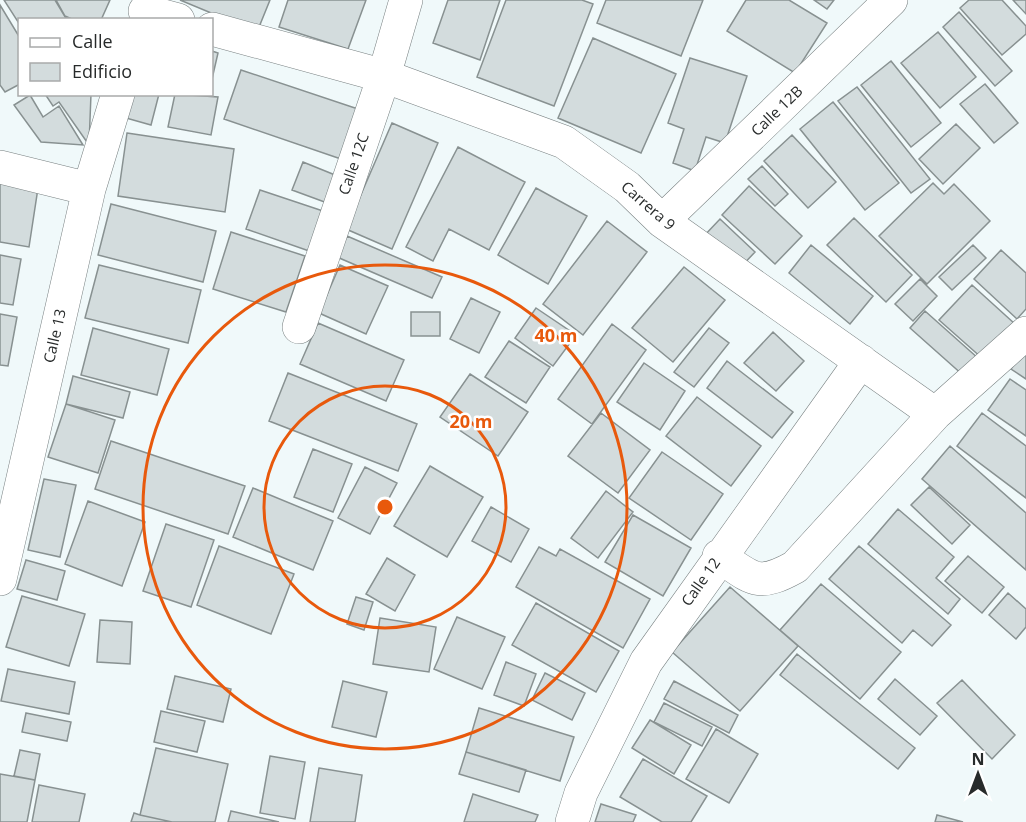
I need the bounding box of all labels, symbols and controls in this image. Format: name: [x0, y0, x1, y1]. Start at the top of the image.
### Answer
legend: [18, 18, 213, 96]
text: Calle: [72, 29, 113, 53]
text: Edificio: [72, 59, 132, 83]
street label: Calle 12B: [746, 81, 806, 140]
street label: Calle 12C: [333, 130, 373, 197]
street label: Carrera 9: [617, 176, 680, 234]
street label: Calle 13: [38, 307, 70, 365]
text: 40 m: [535, 323, 577, 347]
text: 20 m: [450, 409, 492, 433]
centre of rings: [375, 497, 395, 517]
street label: Calle 12: [676, 553, 724, 610]
north arrow: [948, 744, 1008, 804]
text: N: [971, 748, 985, 770]

